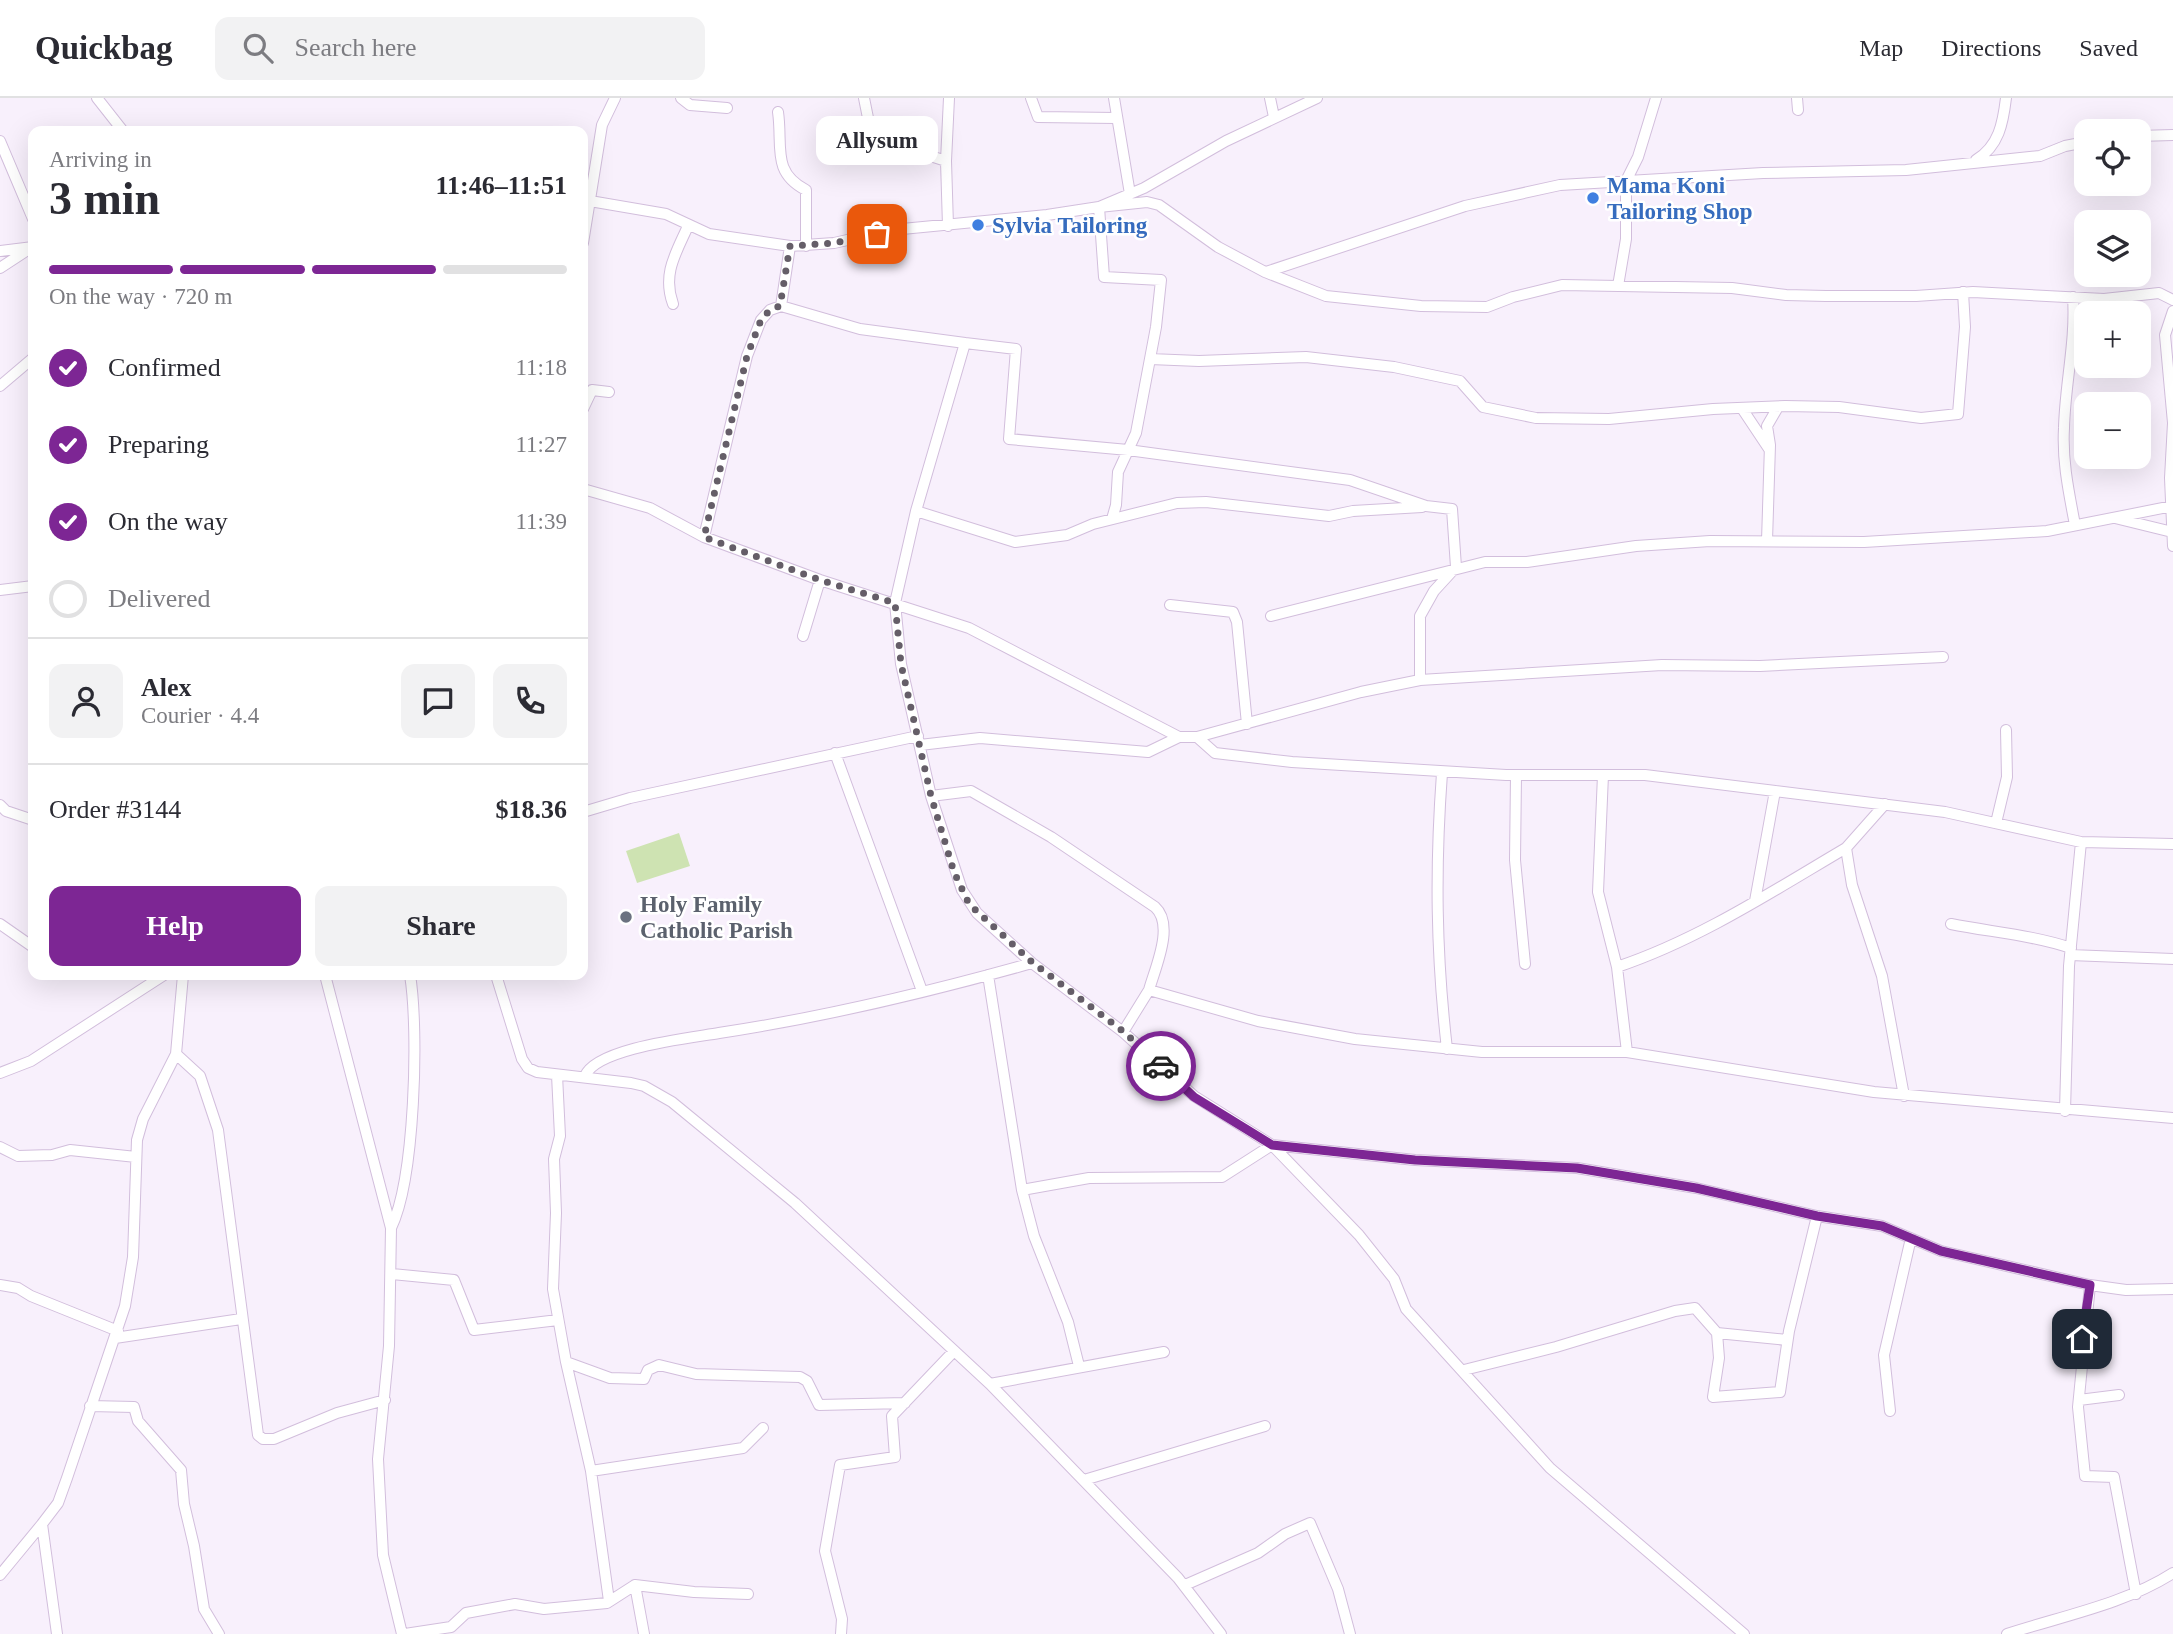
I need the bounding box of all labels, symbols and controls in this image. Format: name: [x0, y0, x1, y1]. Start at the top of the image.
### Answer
search box: [215, 17, 705, 80]
icon: search: [239, 29, 277, 67]
text: Quickbag: [35, 30, 173, 66]
text: Search here: [295, 33, 417, 62]
text: Map: [1859, 35, 1903, 61]
text: Directions: [1941, 35, 2041, 61]
text: Saved: [2079, 35, 2138, 61]
callout: Allysum: [816, 115, 938, 164]
map controls: [2074, 119, 2151, 469]
button: locate: [2074, 119, 2151, 196]
text: Allysum: [836, 128, 918, 153]
text: Arriving in: [49, 147, 152, 172]
text: 11:46–11:51: [436, 171, 567, 200]
text: 3 min: [49, 173, 160, 224]
place label: Mama Koni Tailoring Shop: [1607, 173, 1753, 224]
marker: Mama Koni Tailoring Shop: [1585, 190, 1601, 206]
pin: [847, 204, 907, 264]
button: layers: [2074, 210, 2151, 287]
place label: Sylvia Tailoring: [992, 213, 1148, 238]
icon: bag: [858, 215, 896, 253]
marker: Sylvia Tailoring: [970, 217, 986, 233]
text: On the way · 720 m: [49, 284, 232, 309]
button: +: [2074, 301, 2151, 378]
icon: check: [49, 349, 87, 387]
text: Confirmed: [108, 353, 221, 382]
text: 11:18: [515, 355, 567, 380]
button: −: [2074, 392, 2151, 469]
icon: check: [49, 426, 87, 464]
text: Preparing: [108, 430, 209, 459]
text: 11:27: [515, 432, 567, 457]
icon: check: [49, 503, 87, 541]
text: On the way: [108, 507, 228, 536]
text: 11:39: [515, 509, 567, 534]
text: Delivered: [108, 584, 211, 613]
button: person: [49, 664, 123, 738]
button: chat: [401, 664, 475, 738]
button: phone: [493, 664, 567, 738]
text: Alex: [141, 673, 192, 702]
text: Courier · 4.4: [141, 703, 259, 728]
text: Order #3144: [49, 795, 181, 824]
text: $18.36: [496, 795, 567, 824]
button: Help: [49, 886, 301, 966]
button: Share: [315, 886, 567, 966]
place label: Holy Family Catholic Parish: [640, 892, 793, 943]
marker: Holy Family Catholic Parish: [618, 909, 634, 925]
courier: [1126, 1031, 1196, 1101]
icon: car: [1142, 1047, 1180, 1085]
pin: [2052, 1309, 2112, 1369]
icon: home: [2063, 1320, 2101, 1358]

